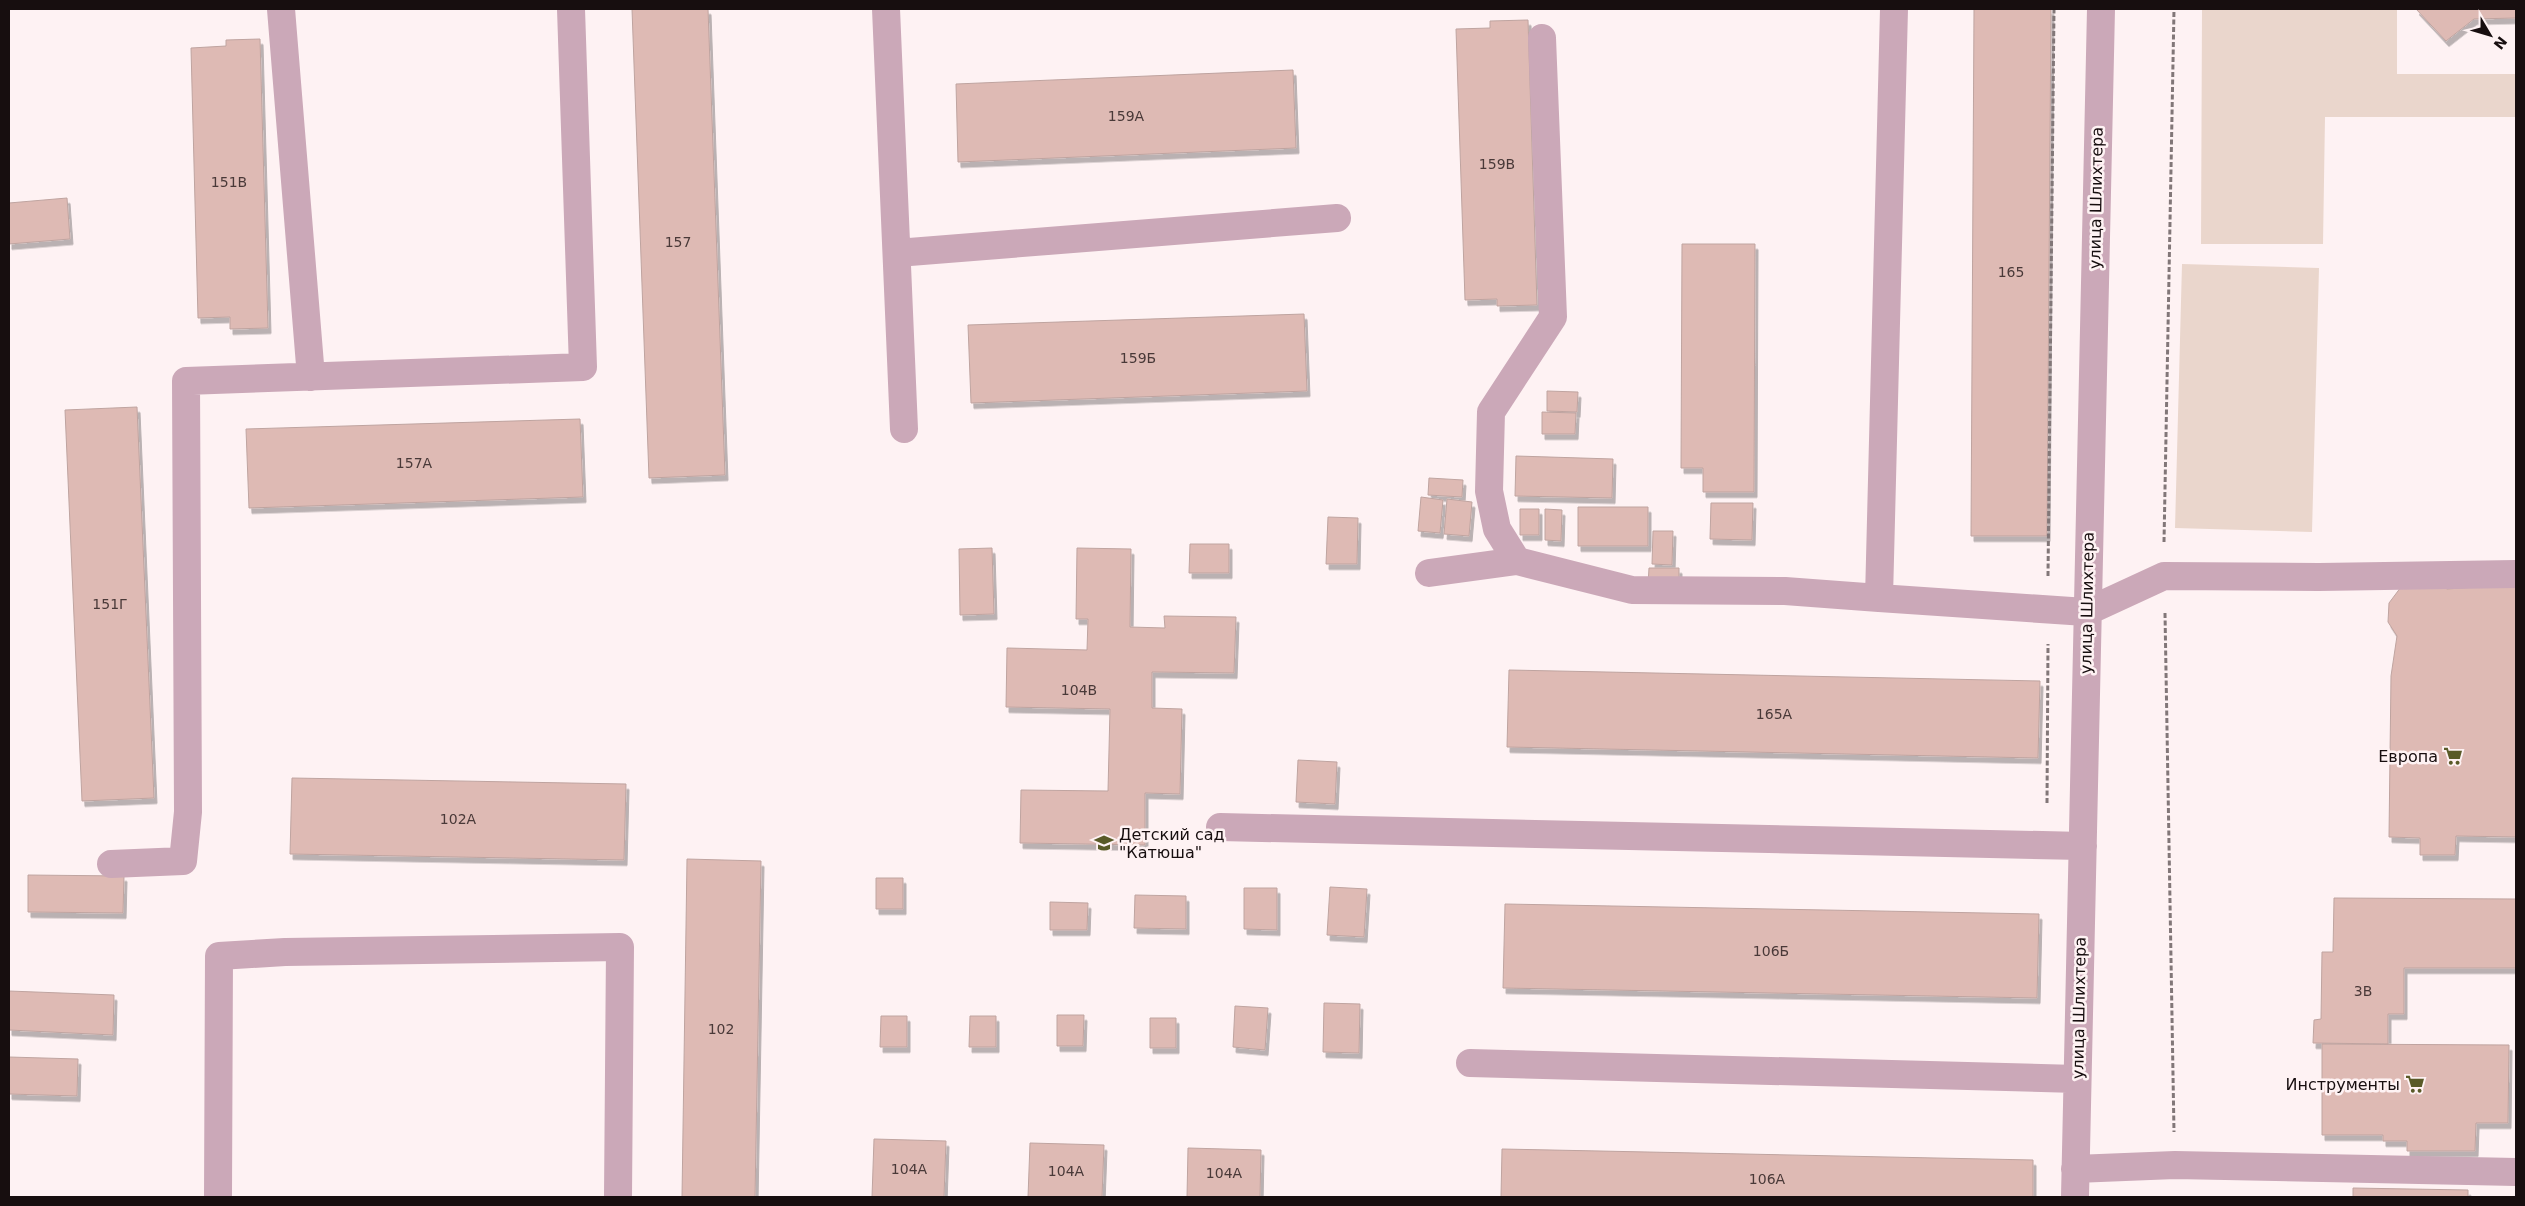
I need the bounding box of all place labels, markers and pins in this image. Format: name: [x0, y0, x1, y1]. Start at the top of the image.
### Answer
supermarket icon: Европа: [2442, 745, 2464, 767]
place label: Европа: [2378, 747, 2438, 766]
place label: Детский сад "Катюша": [1119, 825, 1225, 862]
school or university icon: Детский сад "Катюша": [1093, 832, 1115, 854]
supermarket icon: Инструменты: [2404, 1073, 2426, 1095]
place label: Инструменты: [2286, 1075, 2400, 1094]

